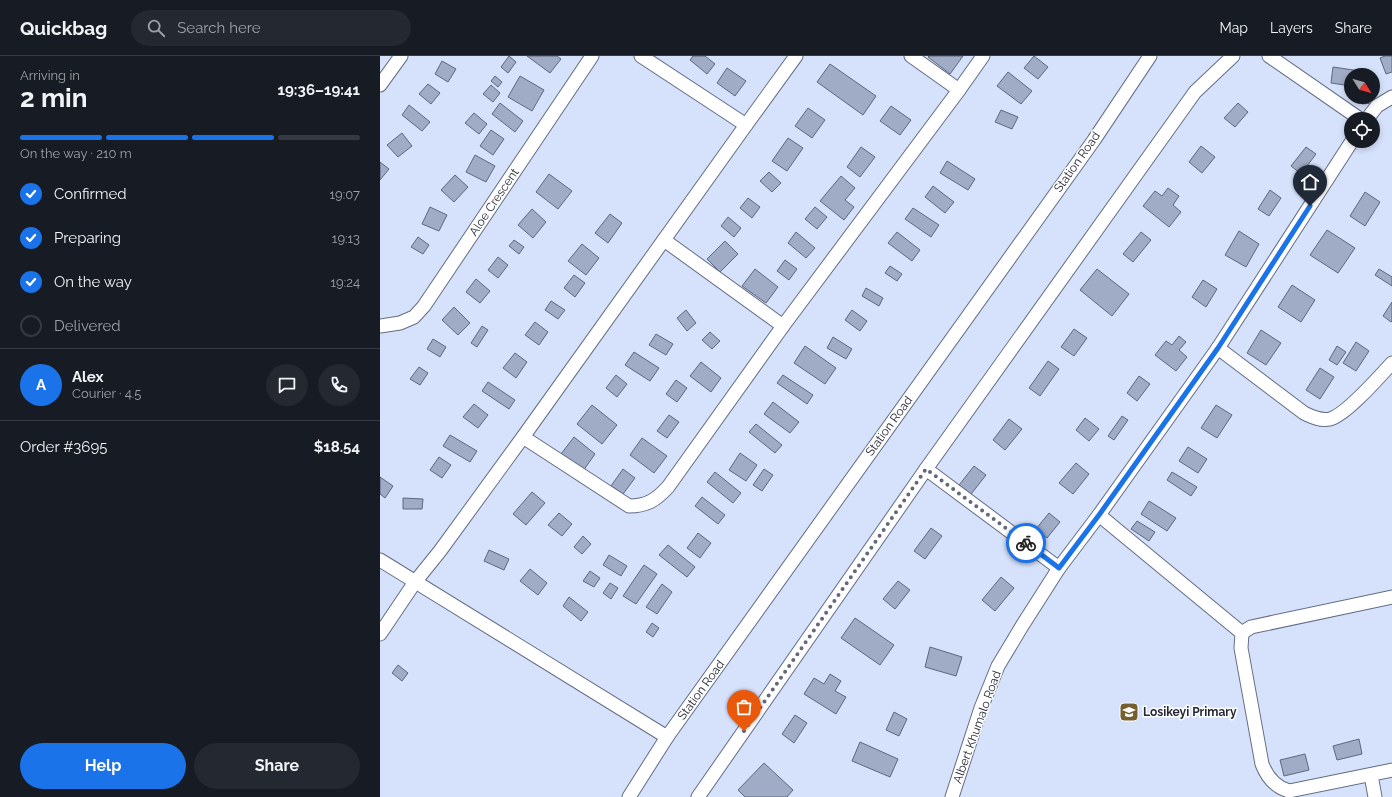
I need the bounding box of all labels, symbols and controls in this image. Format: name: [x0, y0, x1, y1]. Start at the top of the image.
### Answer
search box: [131, 10, 411, 46]
text: Quickbag: [20, 17, 107, 39]
icon: search: [145, 17, 167, 39]
text: Search here: [177, 19, 261, 37]
text: Map: [1220, 20, 1248, 36]
text: Layers: [1270, 20, 1313, 36]
text: Share: [1335, 20, 1372, 36]
text: Arriving in: [20, 68, 80, 83]
north arrow: [1344, 68, 1380, 104]
map controls: [1344, 68, 1380, 148]
text: 19:36–19:41: [278, 81, 360, 99]
text: 2 min: [20, 83, 87, 113]
button: locate: [1344, 112, 1380, 148]
street label: Station Road: [1051, 129, 1103, 195]
text: On the way · 210 m: [20, 146, 132, 161]
pin: [1293, 165, 1327, 206]
street label: Aloe Crescent: [466, 166, 522, 238]
icon: home: [1299, 171, 1321, 193]
icon: check: [20, 183, 42, 205]
text: Confirmed: [54, 185, 127, 203]
text: 19:07: [330, 187, 360, 202]
icon: check: [20, 227, 42, 249]
text: Preparing: [54, 229, 121, 247]
text: 19:13: [332, 231, 360, 246]
icon: check: [20, 271, 42, 293]
text: On the way: [54, 273, 132, 291]
text: 19:24: [331, 275, 360, 290]
text: Delivered: [54, 317, 121, 335]
button: chat: [266, 364, 308, 406]
button: phone: [318, 364, 360, 406]
text: Alex: [72, 368, 103, 386]
text: A: [36, 376, 46, 394]
text: Courier · 4.5: [72, 386, 141, 401]
street label: Station Road: [863, 393, 915, 459]
text: Order #3695: [20, 438, 107, 456]
text: $18.54: [314, 438, 360, 456]
courier: [1006, 523, 1046, 563]
icon: bike: [1015, 532, 1037, 554]
street label: Station Road: [675, 657, 727, 723]
street label: Albert Khumalo Road: [950, 669, 1004, 785]
pin: [727, 690, 761, 731]
icon: bag: [733, 696, 755, 718]
school or university icon: Losikeyi Primary: [1118, 701, 1140, 723]
place label: Losikeyi Primary: [1143, 705, 1237, 719]
button: Help: [20, 743, 186, 789]
button: Share: [194, 743, 360, 789]

